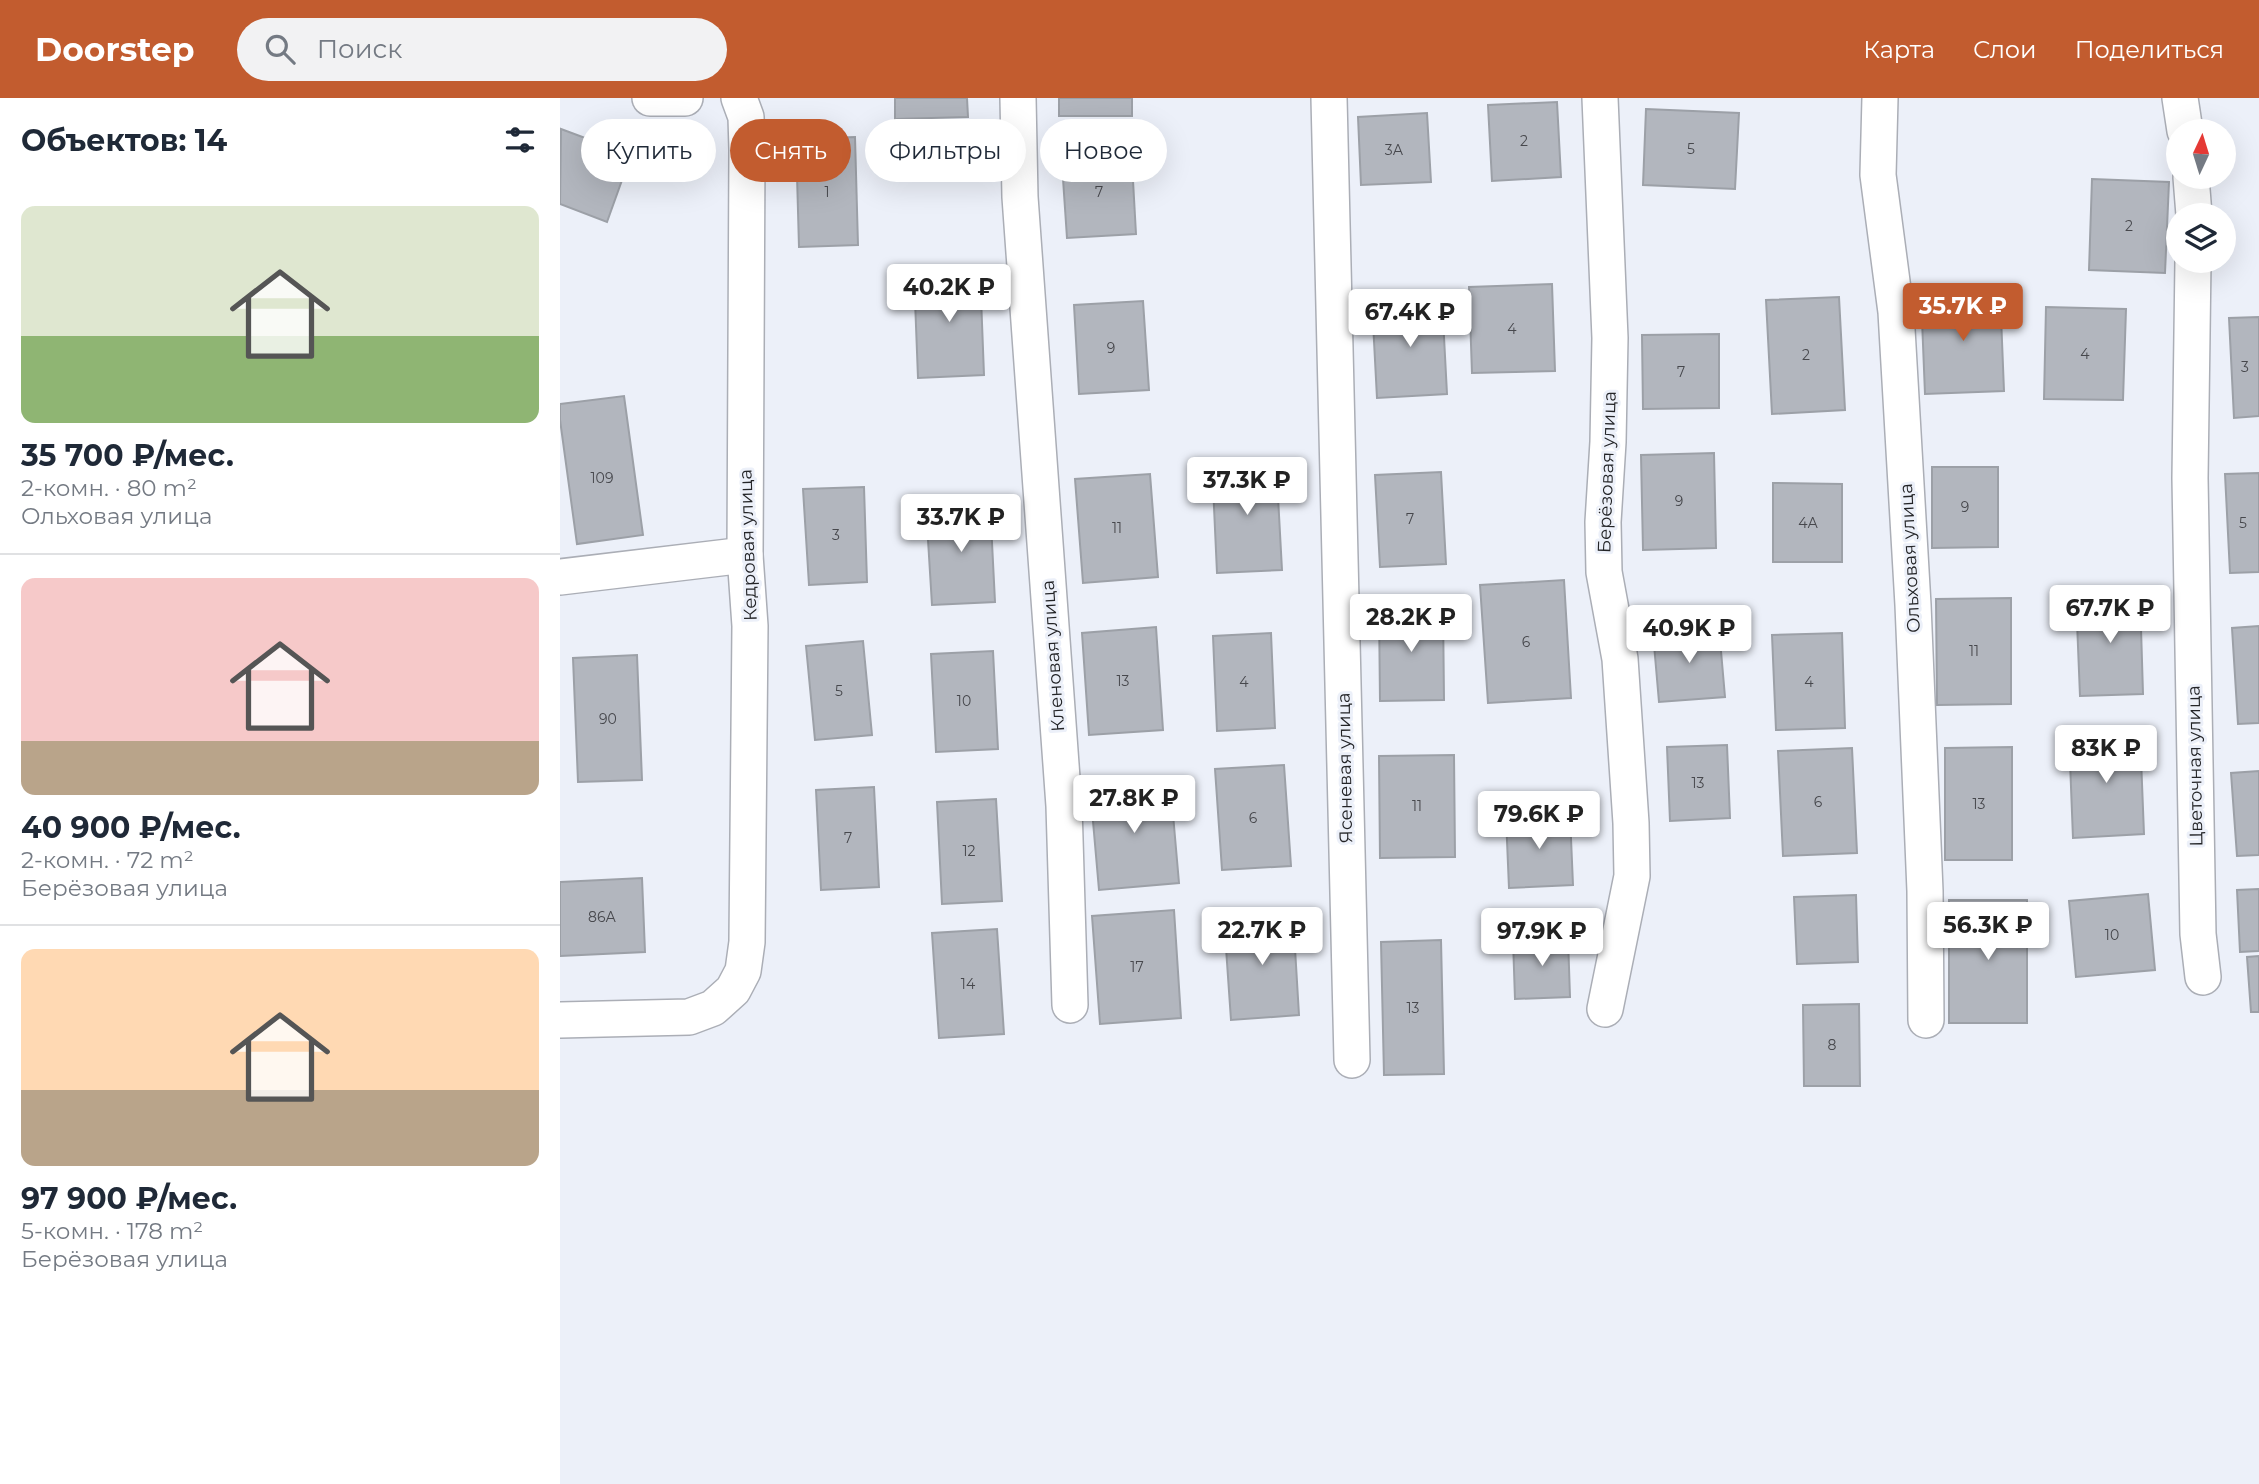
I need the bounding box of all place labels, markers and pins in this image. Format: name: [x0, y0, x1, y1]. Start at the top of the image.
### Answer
pin: 40.2K ₽: [884, 264, 1014, 324]
pin: 35.7K ₽: [1898, 284, 2028, 343]
pin: 67.4K ₽: [1345, 289, 1475, 349]
pin: 37.3K ₽: [1182, 458, 1312, 517]
pin: 33.7K ₽: [896, 494, 1026, 554]
pin: 67.7K ₽: [2045, 586, 2175, 645]
pin: 28.2K ₽: [1346, 594, 1476, 654]
pin: 40.9K ₽: [1624, 606, 1754, 665]
pin: 83K ₽: [2057, 726, 2155, 785]
pin: 27.8K ₽: [1069, 776, 1199, 835]
pin: 79.6K ₽: [1474, 792, 1604, 851]
pin: 56.3K ₽: [1923, 902, 2053, 962]
pin: 22.7K ₽: [1197, 908, 1327, 967]
pin: 97.9K ₽: [1477, 908, 1607, 968]

